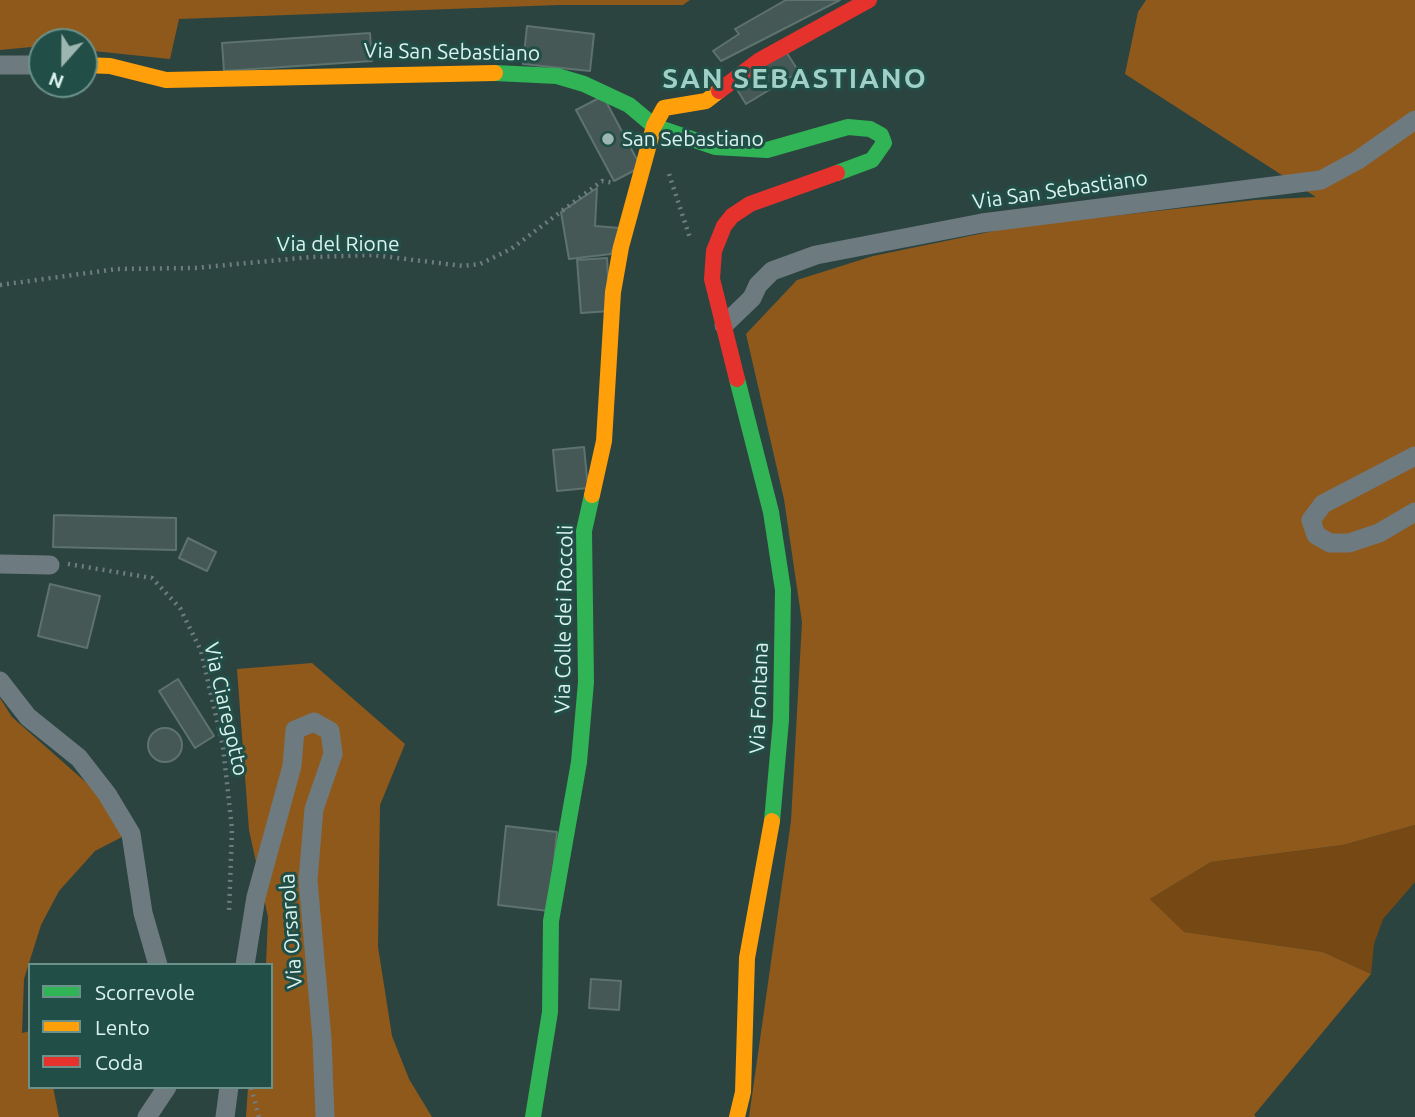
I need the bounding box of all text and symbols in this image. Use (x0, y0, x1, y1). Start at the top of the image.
north arrow (28, 28, 98, 98)
street label: Via San Sebastiano (364, 38, 540, 66)
district label: SAN SEBASTIANO (664, 62, 926, 96)
text: N (46, 68, 67, 94)
place label: San Sebastiano (622, 126, 764, 152)
marker: San Sebastiano (600, 131, 616, 147)
street label: Via San Sebastiano (971, 165, 1149, 215)
street label: Via del Rione (277, 231, 399, 257)
street label: Via Colle dei Roccoli (550, 524, 578, 714)
street label: Via Ciaregotto (198, 640, 254, 778)
street label: Via Fontana (744, 642, 774, 754)
street label: Via Orsarola (274, 873, 308, 989)
legend (28, 963, 273, 1089)
text: Scorrevole (95, 980, 195, 1004)
text: Lento (95, 1015, 150, 1039)
text: Coda (95, 1050, 143, 1074)

